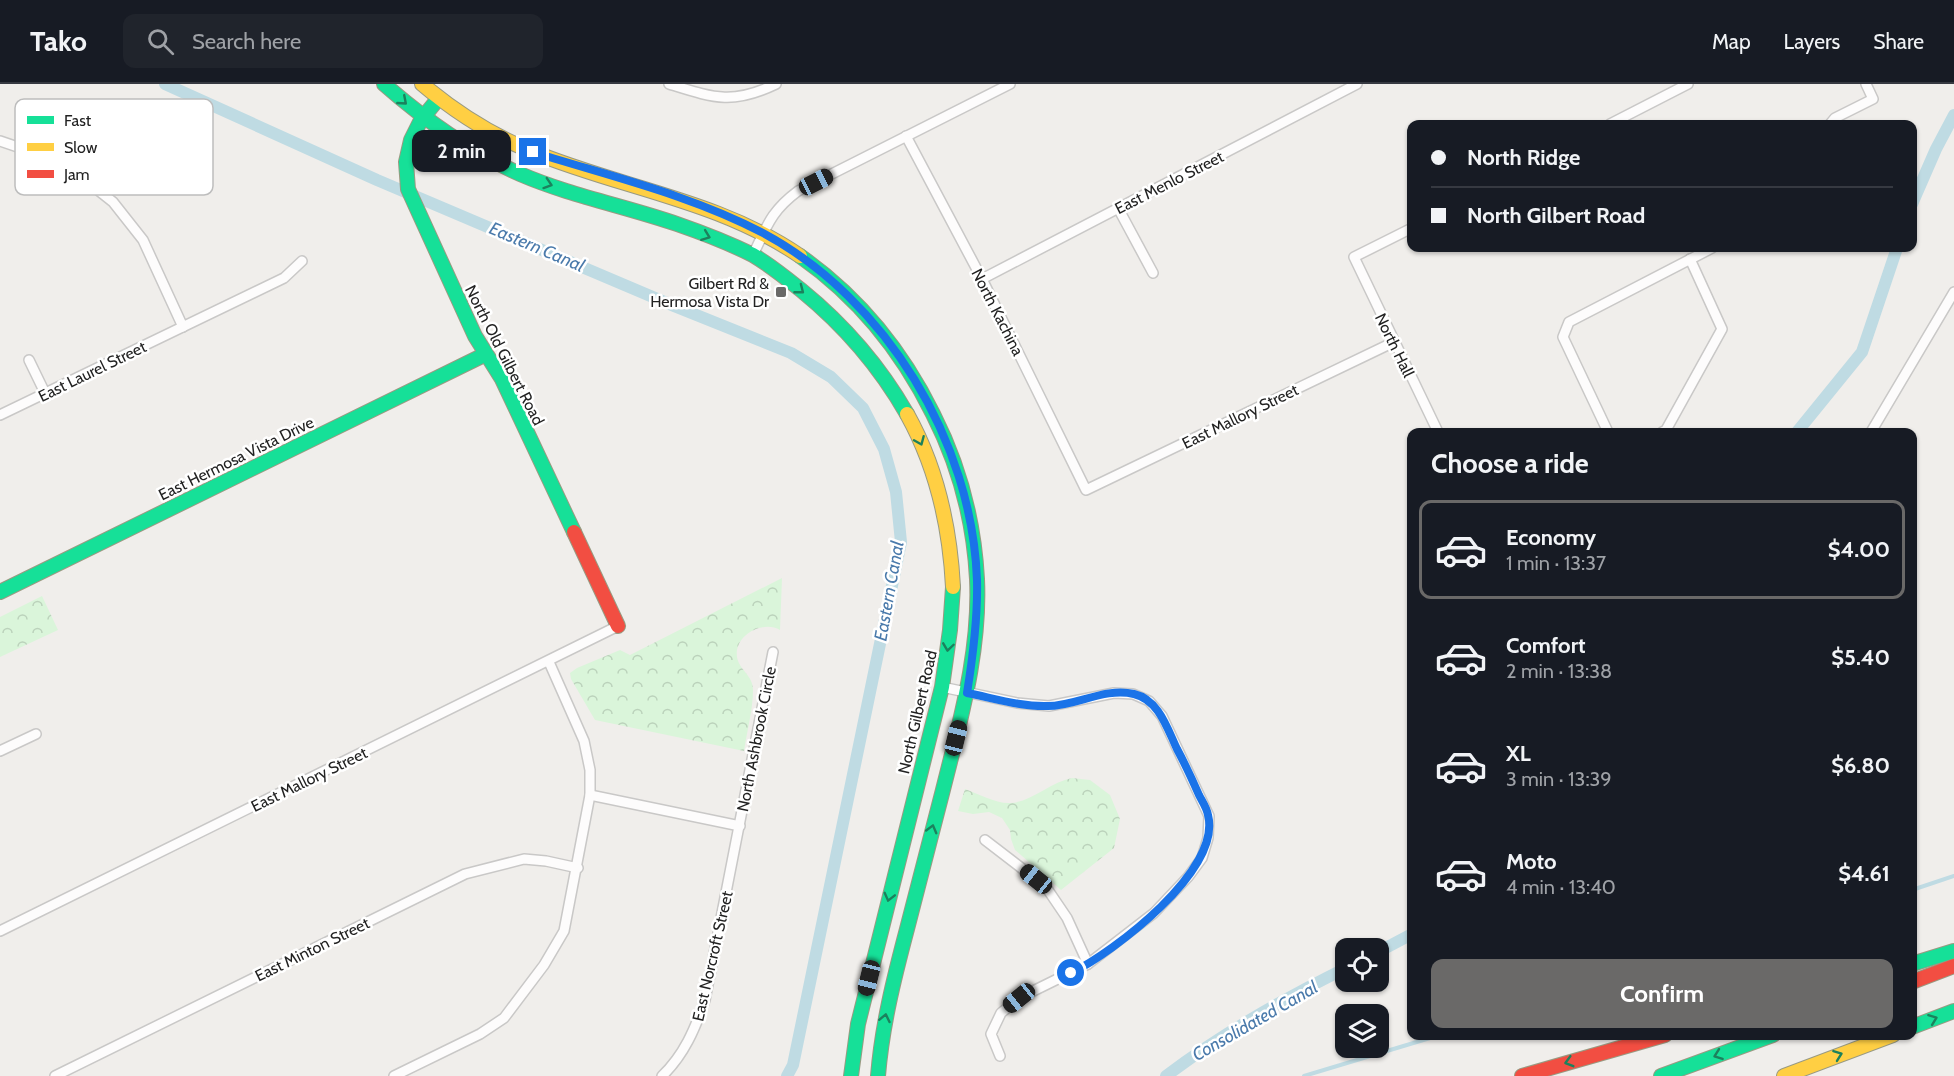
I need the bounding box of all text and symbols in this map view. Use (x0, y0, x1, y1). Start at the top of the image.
search box (123, 14, 543, 68)
text: Tako (30, 24, 87, 58)
icon: search (144, 25, 177, 58)
text: Search here (192, 28, 301, 55)
text: Map (1712, 29, 1751, 54)
text: Layers (1784, 29, 1840, 54)
text: Share (1873, 29, 1924, 54)
one-way arrow (396, 94, 407, 105)
legend (15, 99, 213, 195)
text: Fast (64, 111, 92, 130)
callout: 2 min (413, 131, 512, 173)
text: Slow (64, 138, 98, 157)
route end (519, 138, 546, 165)
text: 2 min (437, 139, 486, 163)
text: North Ridge (1467, 144, 1580, 171)
street label: East Menlo Street (1112, 147, 1227, 218)
text: Jam (63, 165, 90, 184)
car (796, 166, 836, 198)
one-way arrow (542, 177, 553, 189)
text: North Gilbert Road (1467, 202, 1645, 229)
water label: Eastern Canal (486, 217, 589, 277)
one-way arrow (700, 228, 710, 241)
street label: North Kachina (967, 265, 1028, 359)
place label: Gilbert Rd & Hermosa Vista Dr (650, 274, 770, 311)
street label: North Old Gilbert Road (461, 282, 548, 428)
one-way arrow (794, 282, 805, 293)
marker: Gilbert Rd & Hermosa Vista Dr (774, 285, 788, 299)
street label: North Hall (1371, 310, 1418, 381)
street label: East Laurel Street (35, 337, 150, 406)
street label: East Mallory Street (1179, 380, 1302, 453)
street label: East Hermosa Vista Drive (156, 413, 317, 504)
one-way arrow (913, 434, 925, 445)
text: Choose a ride (1431, 447, 1589, 480)
icon: car (1434, 523, 1488, 577)
text: Economy (1506, 524, 1596, 551)
text: $4.00 (1828, 536, 1890, 563)
water label: Eastern Canal (869, 539, 909, 643)
text: 1 min · 13:37 (1506, 551, 1606, 575)
icon: car (1434, 631, 1488, 685)
text: Comfort (1506, 632, 1585, 659)
one-way arrow (943, 643, 955, 652)
text: $5.40 (1831, 644, 1890, 671)
street label: North Gilbert Road (894, 648, 941, 776)
text: 2 min · 13:38 (1506, 659, 1612, 683)
street label: North Ashbrook Circle (733, 665, 780, 813)
car (943, 718, 969, 758)
icon: car (1434, 739, 1488, 793)
text: XL (1506, 740, 1531, 767)
street label: East Mallory Street (248, 743, 371, 816)
text: $6.80 (1831, 752, 1890, 779)
text: 3 min · 13:39 (1506, 767, 1612, 791)
one-way arrow (925, 824, 938, 834)
icon: car (1434, 847, 1488, 901)
text: Moto (1506, 848, 1557, 875)
text: $4.61 (1838, 860, 1890, 887)
car (1016, 861, 1056, 897)
text: 4 min · 13:40 (1506, 875, 1616, 899)
street label: East Norcroft Street (688, 889, 737, 1023)
one-way arrow (883, 892, 896, 902)
street label: East Minton Street (252, 913, 373, 985)
map controls (1335, 938, 1389, 1058)
button: locate (1335, 938, 1389, 992)
car (856, 958, 882, 998)
route start (1057, 959, 1084, 986)
button: Confirm (1431, 959, 1893, 1028)
water label: Consolidated Canal (1188, 976, 1322, 1066)
car (999, 980, 1039, 1016)
button: layers (1335, 1004, 1389, 1058)
one-way arrow (878, 1013, 891, 1023)
one-way arrow (1927, 1014, 1938, 1026)
one-way arrow (1713, 1048, 1724, 1061)
one-way arrow (1833, 1050, 1843, 1063)
one-way arrow (1564, 1055, 1575, 1067)

